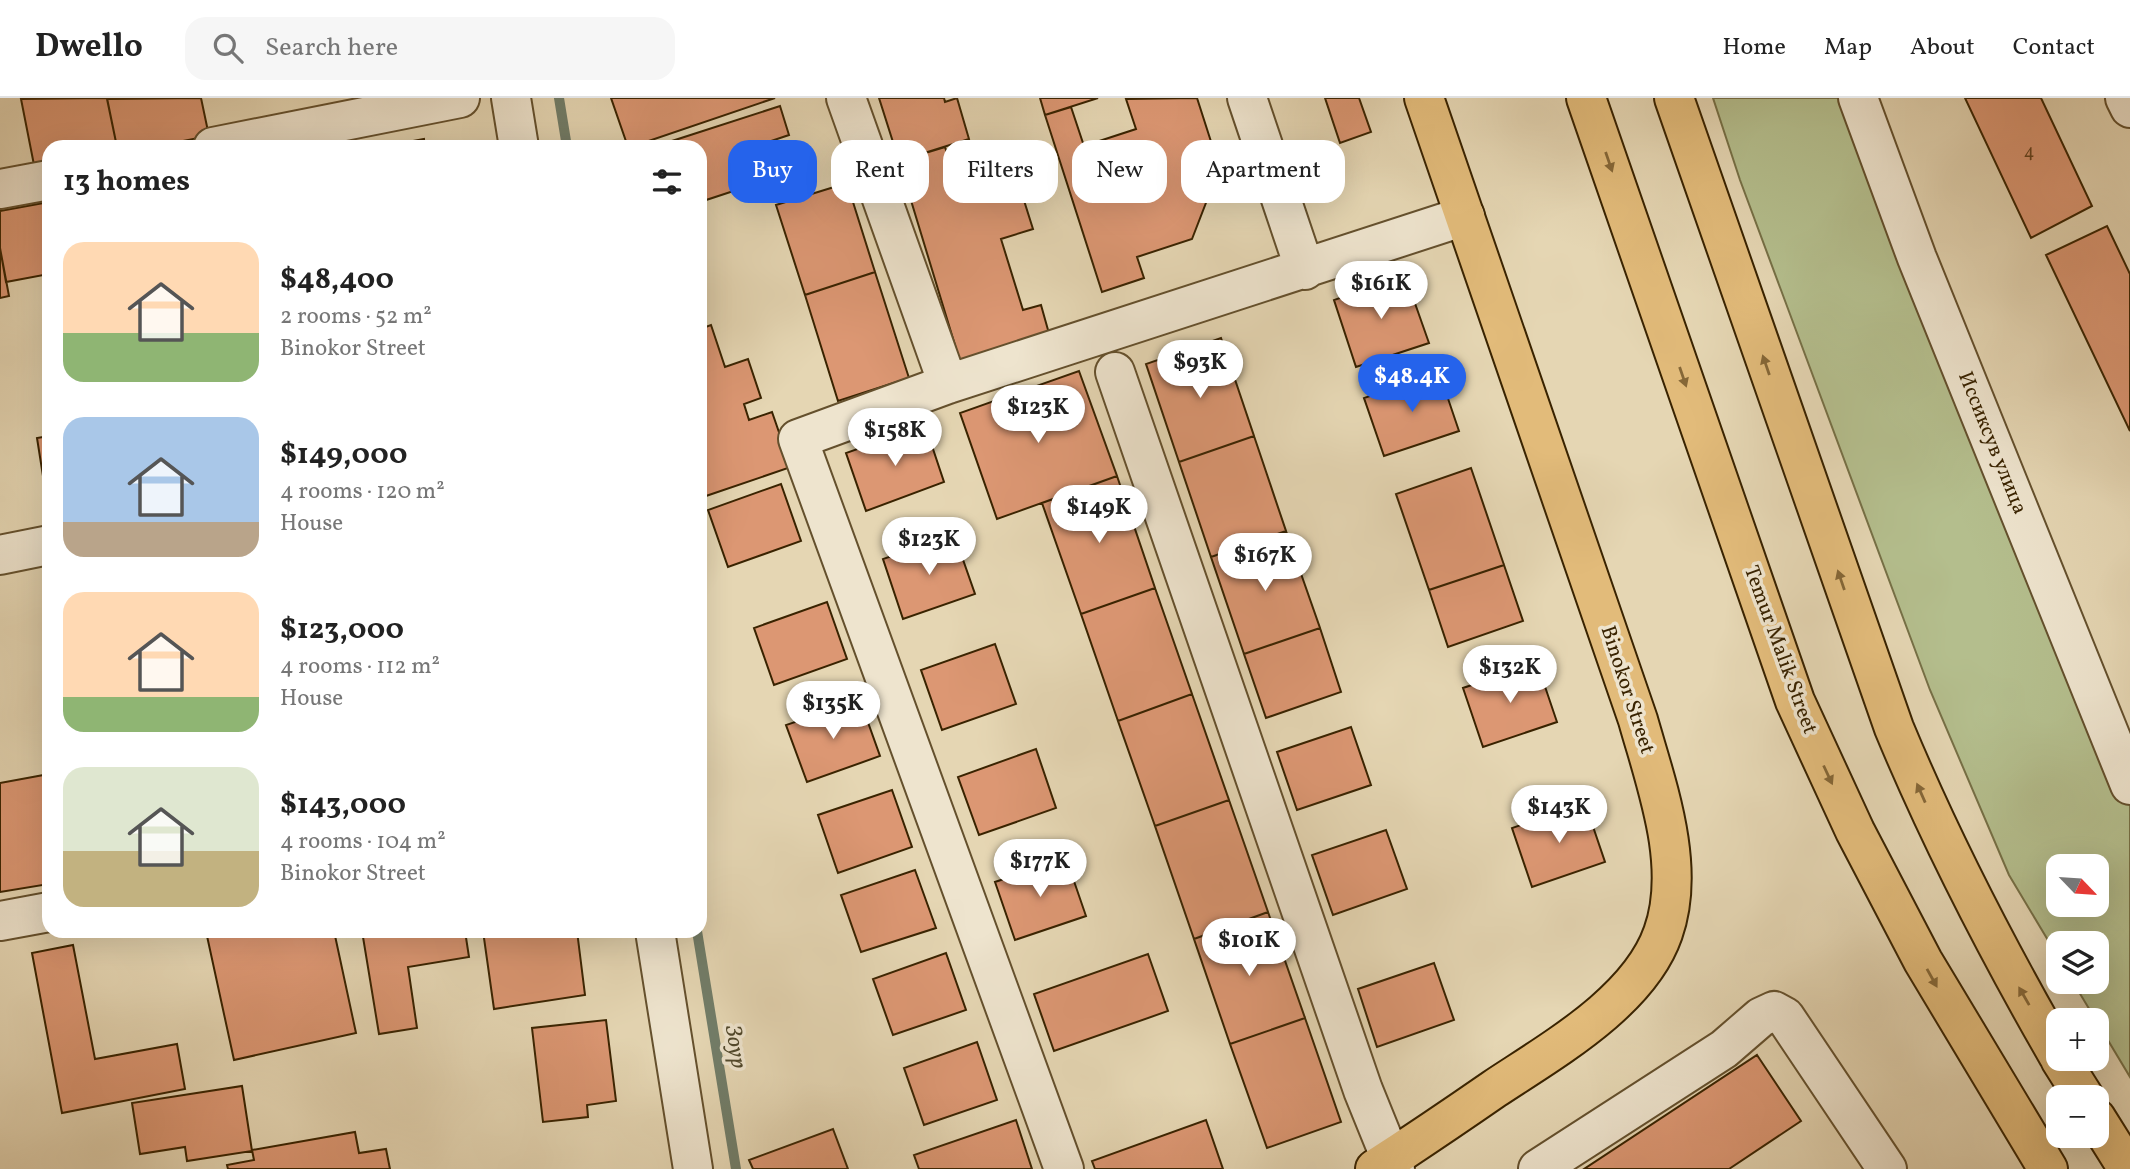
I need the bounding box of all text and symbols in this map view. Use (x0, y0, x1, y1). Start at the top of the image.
search box (185, 17, 675, 80)
text: Dwello (35, 25, 143, 71)
icon: search (209, 29, 247, 67)
text: Search here (265, 30, 398, 66)
text: Home (1722, 31, 1786, 65)
text: Map (1824, 31, 1872, 65)
text: About (1910, 31, 1975, 65)
text: Contact (2013, 31, 2095, 65)
chip: Buy (728, 140, 817, 203)
chip: Rent (831, 140, 929, 203)
chip: Filters (943, 140, 1058, 203)
chip: New (1072, 140, 1167, 203)
chip: Apartment (1181, 140, 1345, 203)
house number: 4 (2024, 140, 2034, 165)
one-way arrow (1604, 152, 1615, 173)
text: 13 homes (63, 161, 190, 203)
icon: filters (648, 163, 686, 201)
text: $48,400 (280, 259, 394, 301)
pin: $161K (1332, 262, 1430, 321)
text: $161K (1351, 268, 1411, 300)
icon: home (119, 270, 203, 354)
text: 2 rooms · 52 m² (280, 301, 432, 333)
text: Binokor Street (280, 333, 426, 365)
pin: $93K (1159, 341, 1241, 400)
text: $93K (1173, 347, 1227, 379)
pin: $48.4K (1355, 354, 1469, 414)
one-way arrow (1760, 355, 1771, 376)
text: $48.4K (1374, 361, 1450, 393)
one-way arrow (1678, 367, 1689, 388)
street label: Иссиксув улица (1950, 367, 2034, 519)
pin: $123K (989, 386, 1087, 445)
text: $123K (1007, 392, 1069, 424)
pin: $158K (846, 408, 944, 468)
text: $158K (864, 415, 926, 447)
text: $149,000 (280, 434, 407, 476)
icon: home (119, 445, 203, 529)
text: 4 rooms · 120 m² (280, 476, 445, 508)
pin: $149K (1050, 486, 1148, 545)
text: $149K (1067, 492, 1131, 524)
text: House (280, 508, 343, 540)
pin: $123K (880, 518, 978, 577)
text: $123K (898, 524, 960, 556)
pin: $167K (1216, 533, 1314, 593)
text: $167K (1234, 540, 1296, 572)
street label: Temur Malik Street (1736, 562, 1824, 738)
one-way arrow (1835, 570, 1846, 591)
text: $123,000 (280, 609, 404, 651)
icon: home (119, 620, 203, 704)
street label: Binokor Street (1593, 622, 1661, 758)
pin: $132K (1461, 646, 1559, 705)
text: 4 rooms · 112 m² (280, 651, 440, 683)
text: $132K (1479, 652, 1541, 684)
pin: $135K (784, 682, 882, 741)
text: House (280, 683, 343, 715)
text: $135K (802, 688, 864, 720)
one-way arrow (1822, 765, 1834, 785)
one-way arrow (1915, 783, 1927, 803)
text: $143,000 (280, 784, 406, 826)
pin: $143K (1510, 786, 1608, 845)
text: $143K (1527, 792, 1591, 824)
icon: home (119, 795, 203, 879)
text: 4 rooms · 104 m² (280, 826, 446, 858)
pin: $177K (991, 840, 1089, 899)
text: $177K (1010, 846, 1070, 878)
north arrow (2046, 854, 2109, 917)
map controls (2046, 854, 2109, 1148)
text: Binokor Street (280, 858, 426, 890)
pin: $101K (1200, 918, 1298, 978)
text: $101K (1218, 925, 1280, 957)
button: layers (2046, 931, 2109, 994)
one-way arrow (1926, 968, 1938, 987)
one-way arrow (2018, 986, 2030, 1005)
button: + (2046, 1008, 2109, 1071)
water label: Зоур (716, 1022, 754, 1071)
button: − (2046, 1085, 2109, 1148)

